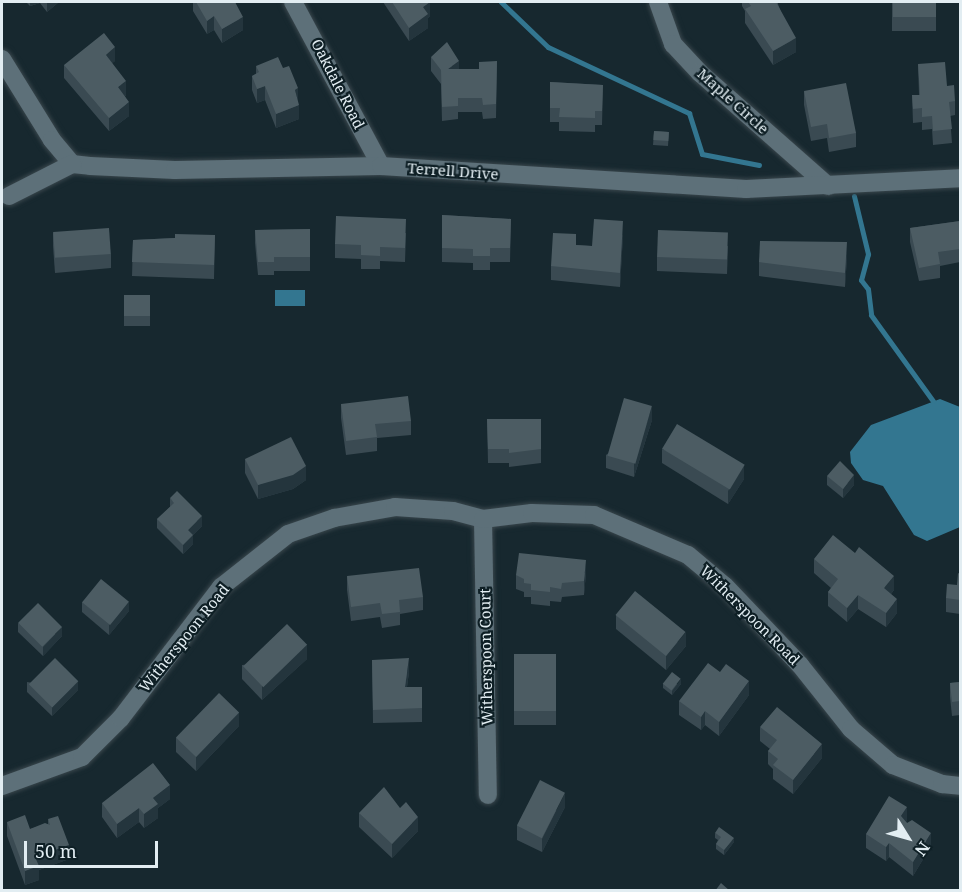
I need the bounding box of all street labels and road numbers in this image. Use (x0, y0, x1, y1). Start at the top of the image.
street label: Oakdale Road (308, 36, 368, 132)
street label: Maple Circle (694, 64, 772, 138)
street label: Terrell Drive (407, 159, 499, 183)
street label: Witherspoon Road (696, 561, 804, 669)
street label: Witherspoon Road (135, 580, 233, 696)
street label: Witherspoon Court (476, 588, 496, 726)

